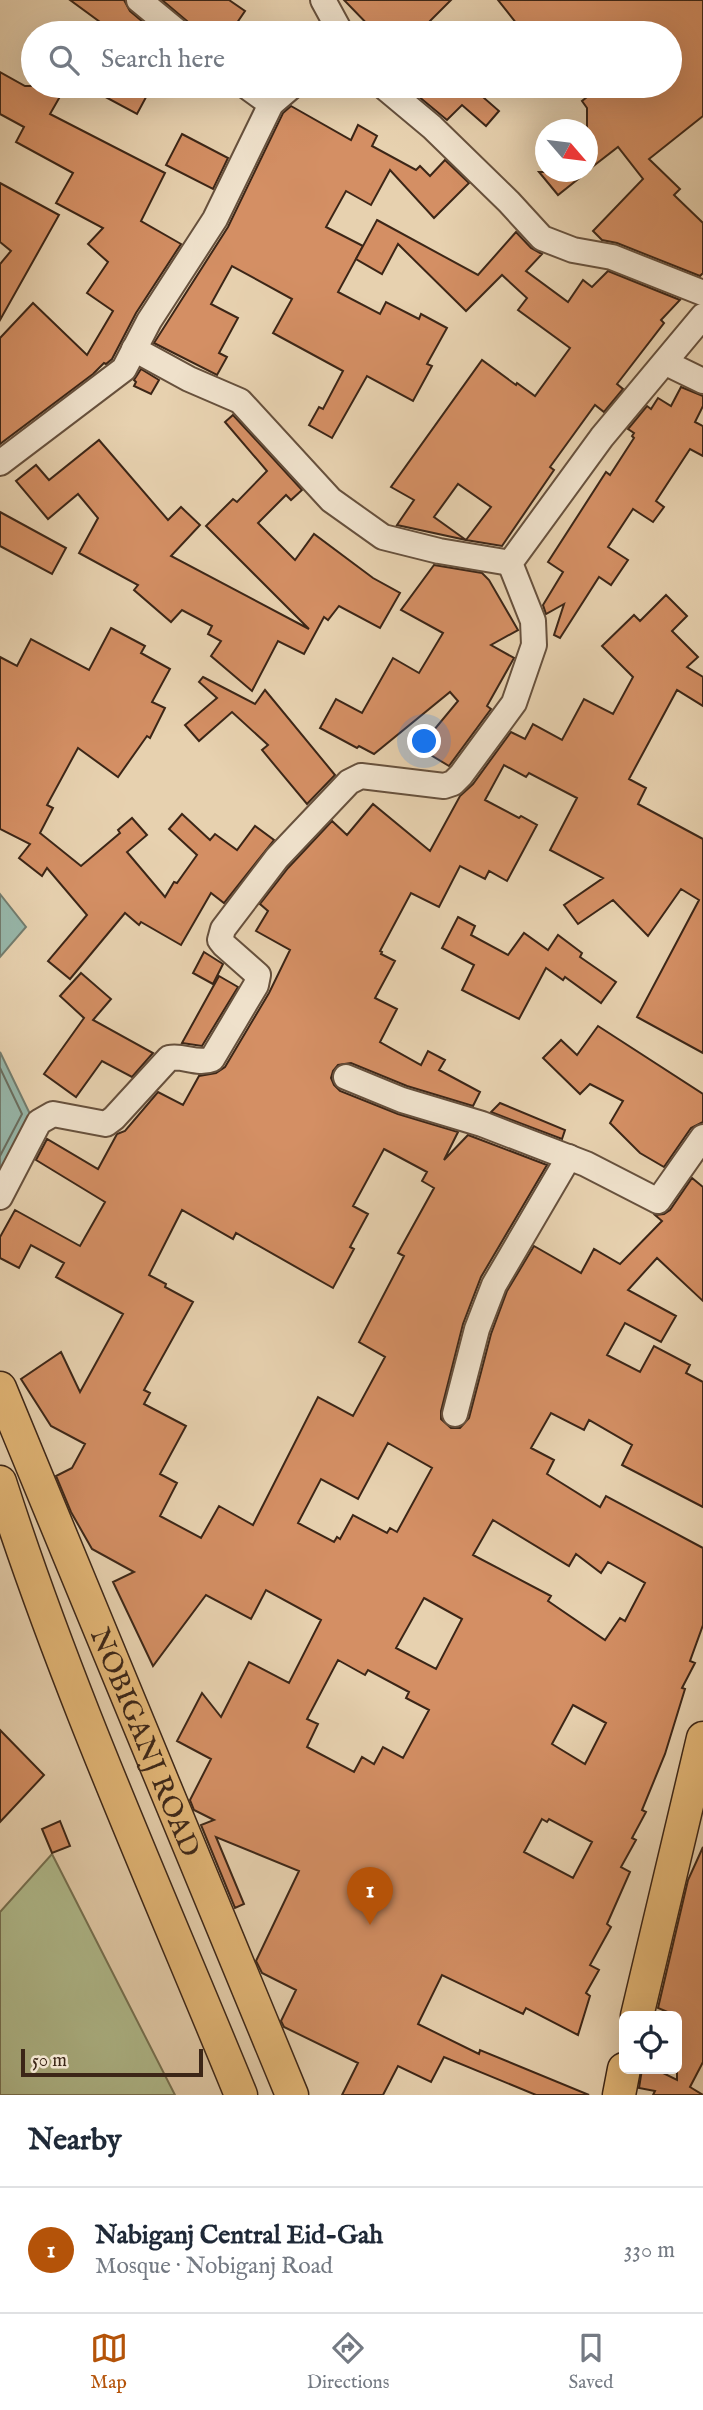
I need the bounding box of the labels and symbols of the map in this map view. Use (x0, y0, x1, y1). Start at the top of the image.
north arrow (535, 119, 598, 182)
your location (407, 724, 441, 758)
street label: NOBIGANJ ROAD (81, 1623, 207, 1863)
pin: 1 (347, 1867, 393, 1925)
scale bar (21, 2046, 203, 2078)

